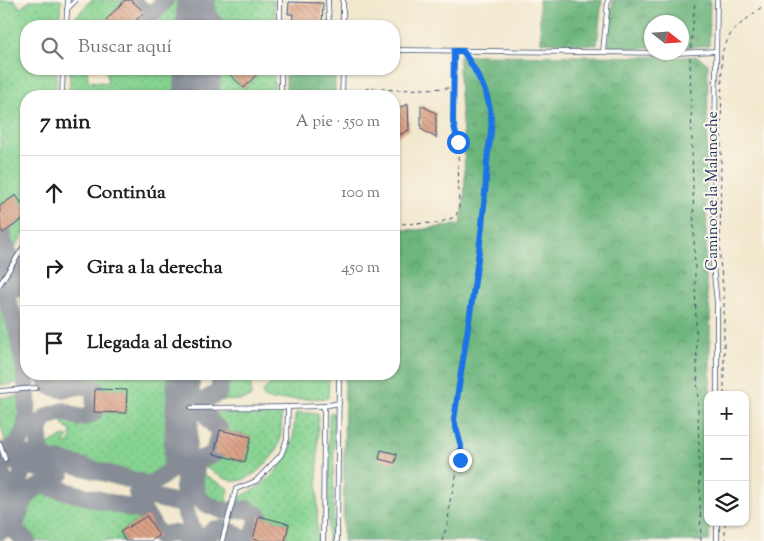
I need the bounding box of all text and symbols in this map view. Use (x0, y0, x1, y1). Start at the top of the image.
north arrow (644, 15, 689, 60)
search box (20, 20, 400, 75)
icon: search (38, 34, 66, 62)
text: Buscar aquí (78, 34, 172, 61)
text: 7 min (40, 108, 91, 138)
text: A pie · 550 m (296, 111, 380, 134)
street label: Camino de la Malanoche (703, 111, 724, 271)
route start (447, 131, 470, 154)
icon: ahead (40, 179, 68, 207)
text: Continúa (87, 180, 166, 207)
text: 100 m (341, 182, 380, 205)
icon: right (40, 254, 68, 282)
text: Gira a la derecha (87, 255, 222, 282)
text: 450 m (341, 257, 380, 280)
icon: arrive (40, 329, 68, 357)
text: Llegada al destino (87, 330, 232, 357)
map controls (704, 391, 749, 526)
button: + (704, 391, 749, 436)
button: − (704, 436, 749, 481)
route end (449, 449, 472, 472)
button: layers (704, 481, 749, 526)

